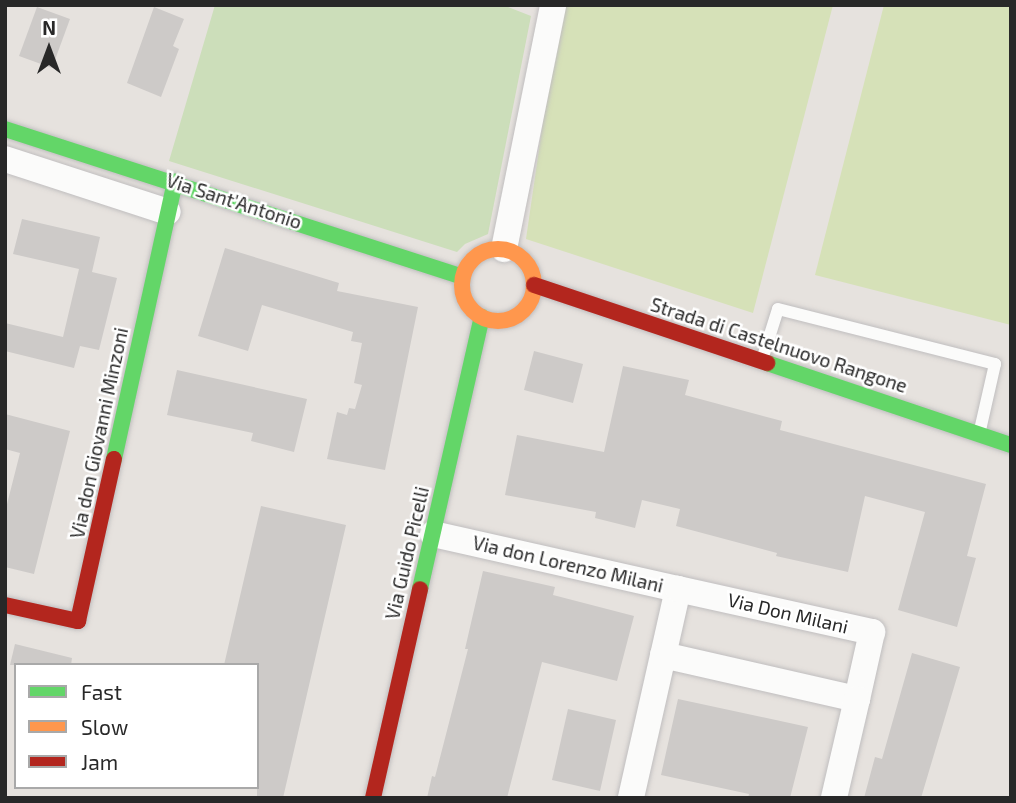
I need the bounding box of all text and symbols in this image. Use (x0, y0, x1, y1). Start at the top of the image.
north arrow (14, 14, 84, 84)
text: N (42, 16, 56, 39)
street label: Via Sant'Antonio (163, 168, 305, 234)
street label: Strada di Castelnuovo Rangone (648, 293, 910, 397)
street label: Via don Giovanni Minzoni (65, 325, 133, 541)
street label: Via Guido Picelli (381, 484, 433, 622)
street label: Via don Lorenzo Milani (470, 531, 666, 597)
street label: Via Don Milani (726, 588, 850, 638)
legend (14, 663, 259, 789)
text: Fast (81, 679, 122, 704)
text: Slow (81, 714, 128, 739)
text: Jam (81, 749, 118, 774)

